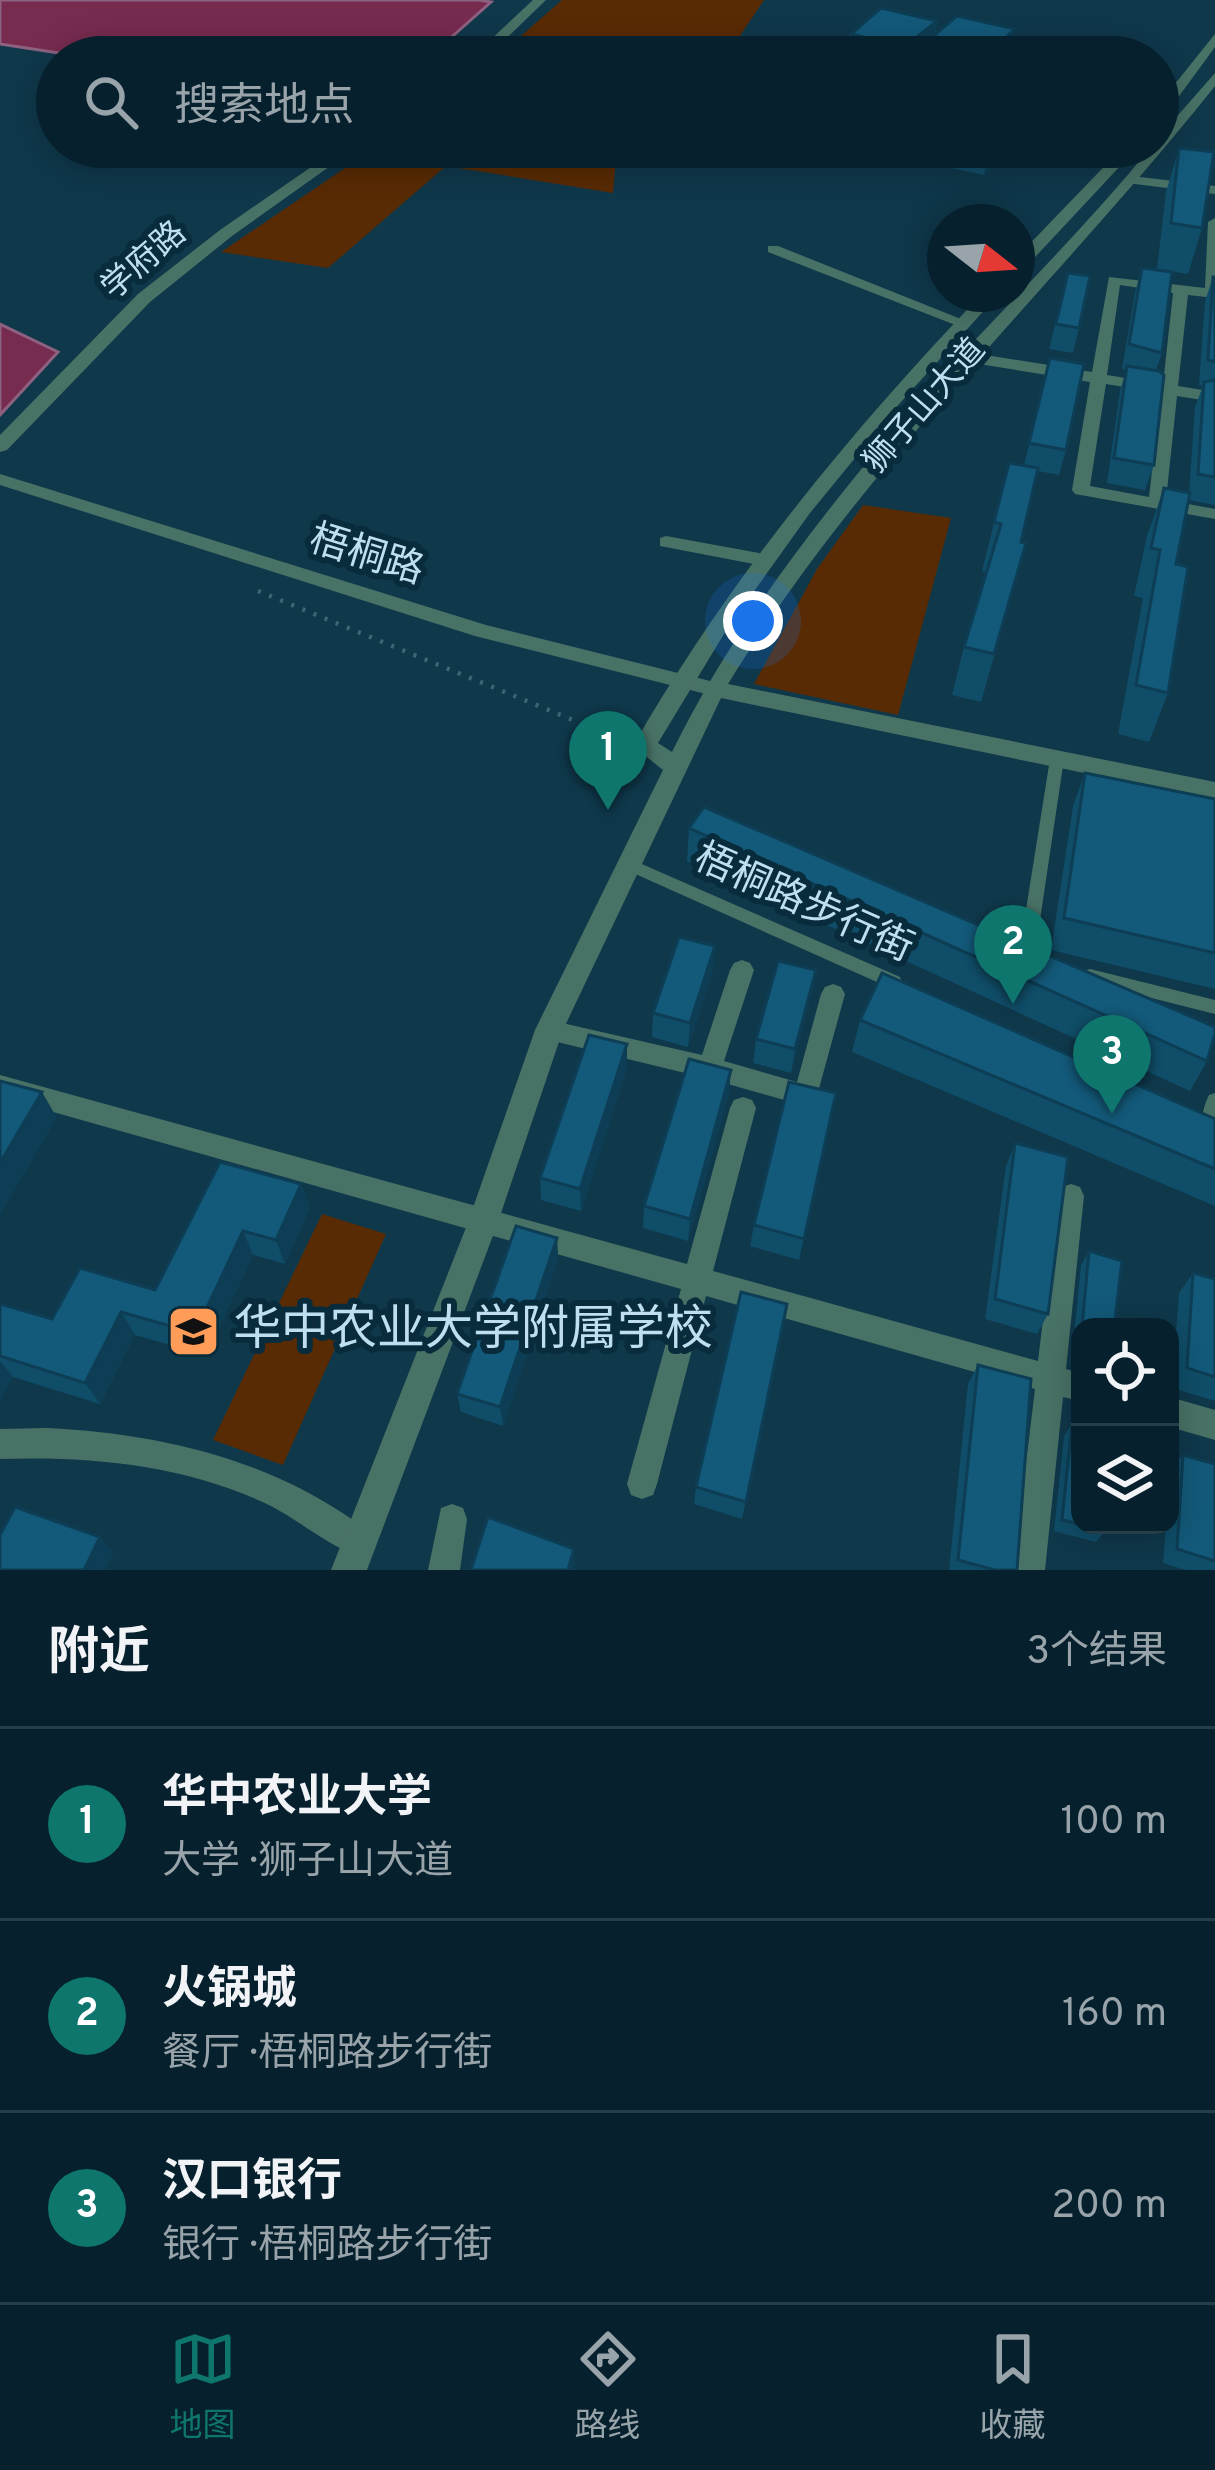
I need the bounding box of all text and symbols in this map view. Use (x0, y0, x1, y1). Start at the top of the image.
search box (36, 36, 1179, 168)
icon: search (78, 69, 144, 135)
text: 搜索地点 (174, 80, 354, 137)
north arrow (927, 204, 1035, 312)
street label: 学府路 (94, 214, 196, 310)
street label: 狮子山大道 (856, 331, 996, 483)
street label: 梧桐路 (303, 516, 429, 598)
your location (723, 591, 783, 651)
pin: 1 (569, 711, 647, 810)
street label: 梧桐路步行街 (686, 835, 920, 975)
pin: 2 (974, 905, 1052, 1004)
pin: 3 (1073, 1015, 1151, 1114)
place label: 华中农业大学附属学校 (233, 1302, 713, 1362)
school or university icon: 华中农业大学附属学校 (166, 1304, 222, 1360)
map controls (1071, 1318, 1179, 1534)
button: locate (1071, 1318, 1179, 1426)
button: layers (1071, 1426, 1179, 1534)
text: 附近 (48, 1623, 150, 1688)
text: 3个结果 (1027, 1629, 1167, 1678)
text: 华中农业大学 (162, 1771, 432, 1828)
text: 1 (79, 1799, 95, 1848)
text: 100 m (1060, 1799, 1167, 1848)
text: 大学 · 狮子山大道 (162, 1839, 453, 1888)
text: 火锅城 (162, 1963, 297, 2020)
text: 2 (75, 1991, 99, 2040)
text: 160 m (1062, 1991, 1167, 2040)
text: 餐厅 · 梧桐路步行街 (162, 2031, 492, 2080)
text: 汉口银行 (162, 2155, 342, 2212)
text: 3 (75, 2183, 99, 2232)
text: 200 m (1051, 2183, 1167, 2232)
text: 银行 · 梧桐路步行街 (162, 2223, 492, 2272)
tab: 地图 (170, 2326, 236, 2449)
tab: 路线 (575, 2326, 641, 2449)
tab: 收藏 (980, 2326, 1046, 2449)

